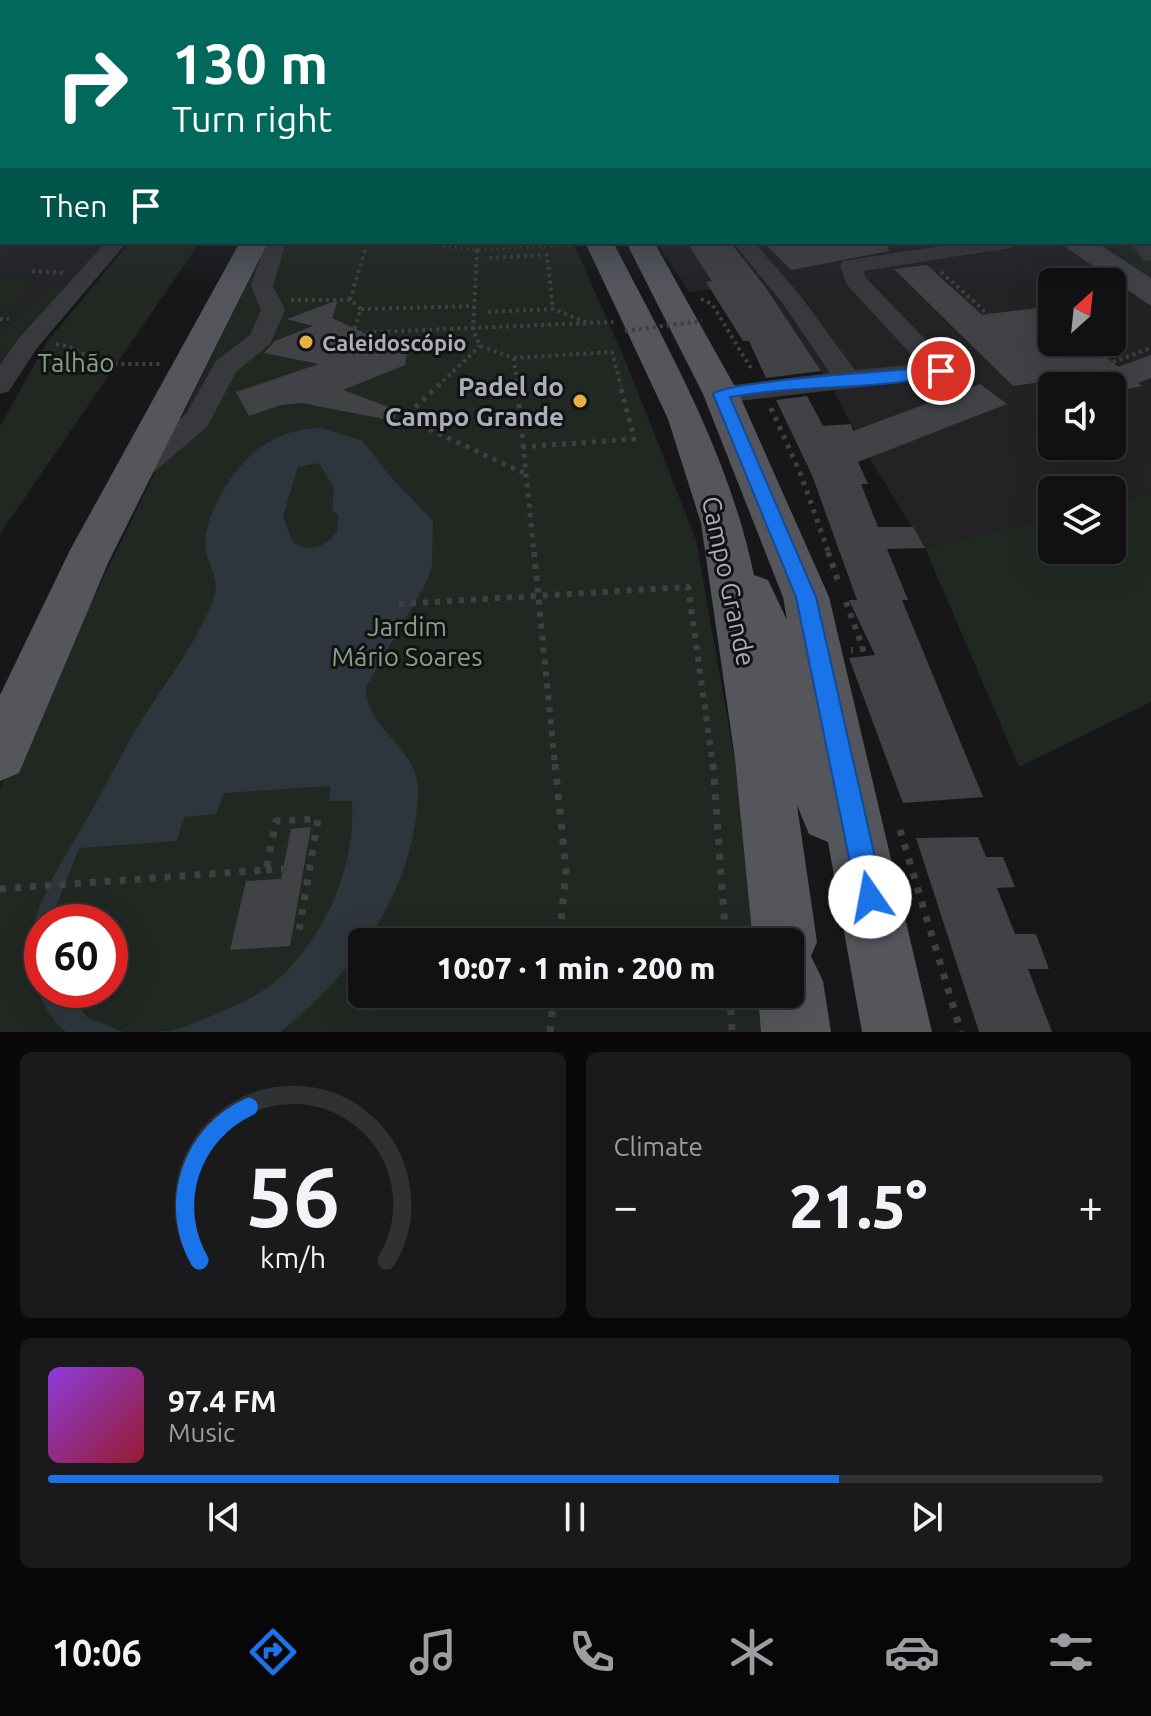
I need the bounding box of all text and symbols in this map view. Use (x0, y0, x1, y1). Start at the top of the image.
icon: right (40, 32, 144, 136)
text: 130 m (172, 32, 328, 95)
text: Turn right (172, 98, 332, 139)
icon: arrive (124, 184, 168, 228)
text: Then (40, 189, 108, 223)
north arrow (1038, 268, 1126, 356)
map controls (1038, 268, 1126, 564)
place label: Caleidoscópio (322, 330, 467, 355)
marker: Caleidoscópio (297, 333, 315, 351)
pin (907, 337, 975, 405)
park label: Talhão (37, 348, 115, 377)
icon: arrive (919, 349, 963, 393)
place label: Padel do Campo Grande (385, 372, 564, 431)
button: sound (1038, 372, 1126, 460)
marker: Padel do Campo Grande (571, 392, 589, 410)
button: layers (1038, 476, 1126, 564)
street label: Campo Grande (697, 493, 761, 669)
park label: Jardim Mário Soares (332, 612, 482, 671)
position arrow (828, 855, 912, 939)
speed limit sign: 60 (24, 904, 128, 1008)
text: 10:07 · 1 min · 200 m (437, 951, 715, 985)
text: Climate (614, 1132, 703, 1161)
text: 56 (246, 1149, 340, 1243)
text: 21.5° (789, 1172, 927, 1239)
text: − (614, 1181, 638, 1230)
text: + (1078, 1181, 1103, 1230)
text: km/h (260, 1241, 326, 1273)
text: 97.4 FM (168, 1384, 277, 1418)
text: Music (168, 1418, 235, 1447)
icon: previous (202, 1495, 246, 1539)
icon: pause (553, 1495, 597, 1539)
icon: next (905, 1495, 949, 1539)
icon: directions (245, 1624, 301, 1680)
icon: music (405, 1624, 461, 1680)
icon: phone (564, 1624, 620, 1680)
icon: climate (724, 1624, 780, 1680)
icon: car (884, 1624, 940, 1680)
icon: filters (1043, 1624, 1099, 1680)
text: 10:06 (52, 1632, 142, 1673)

